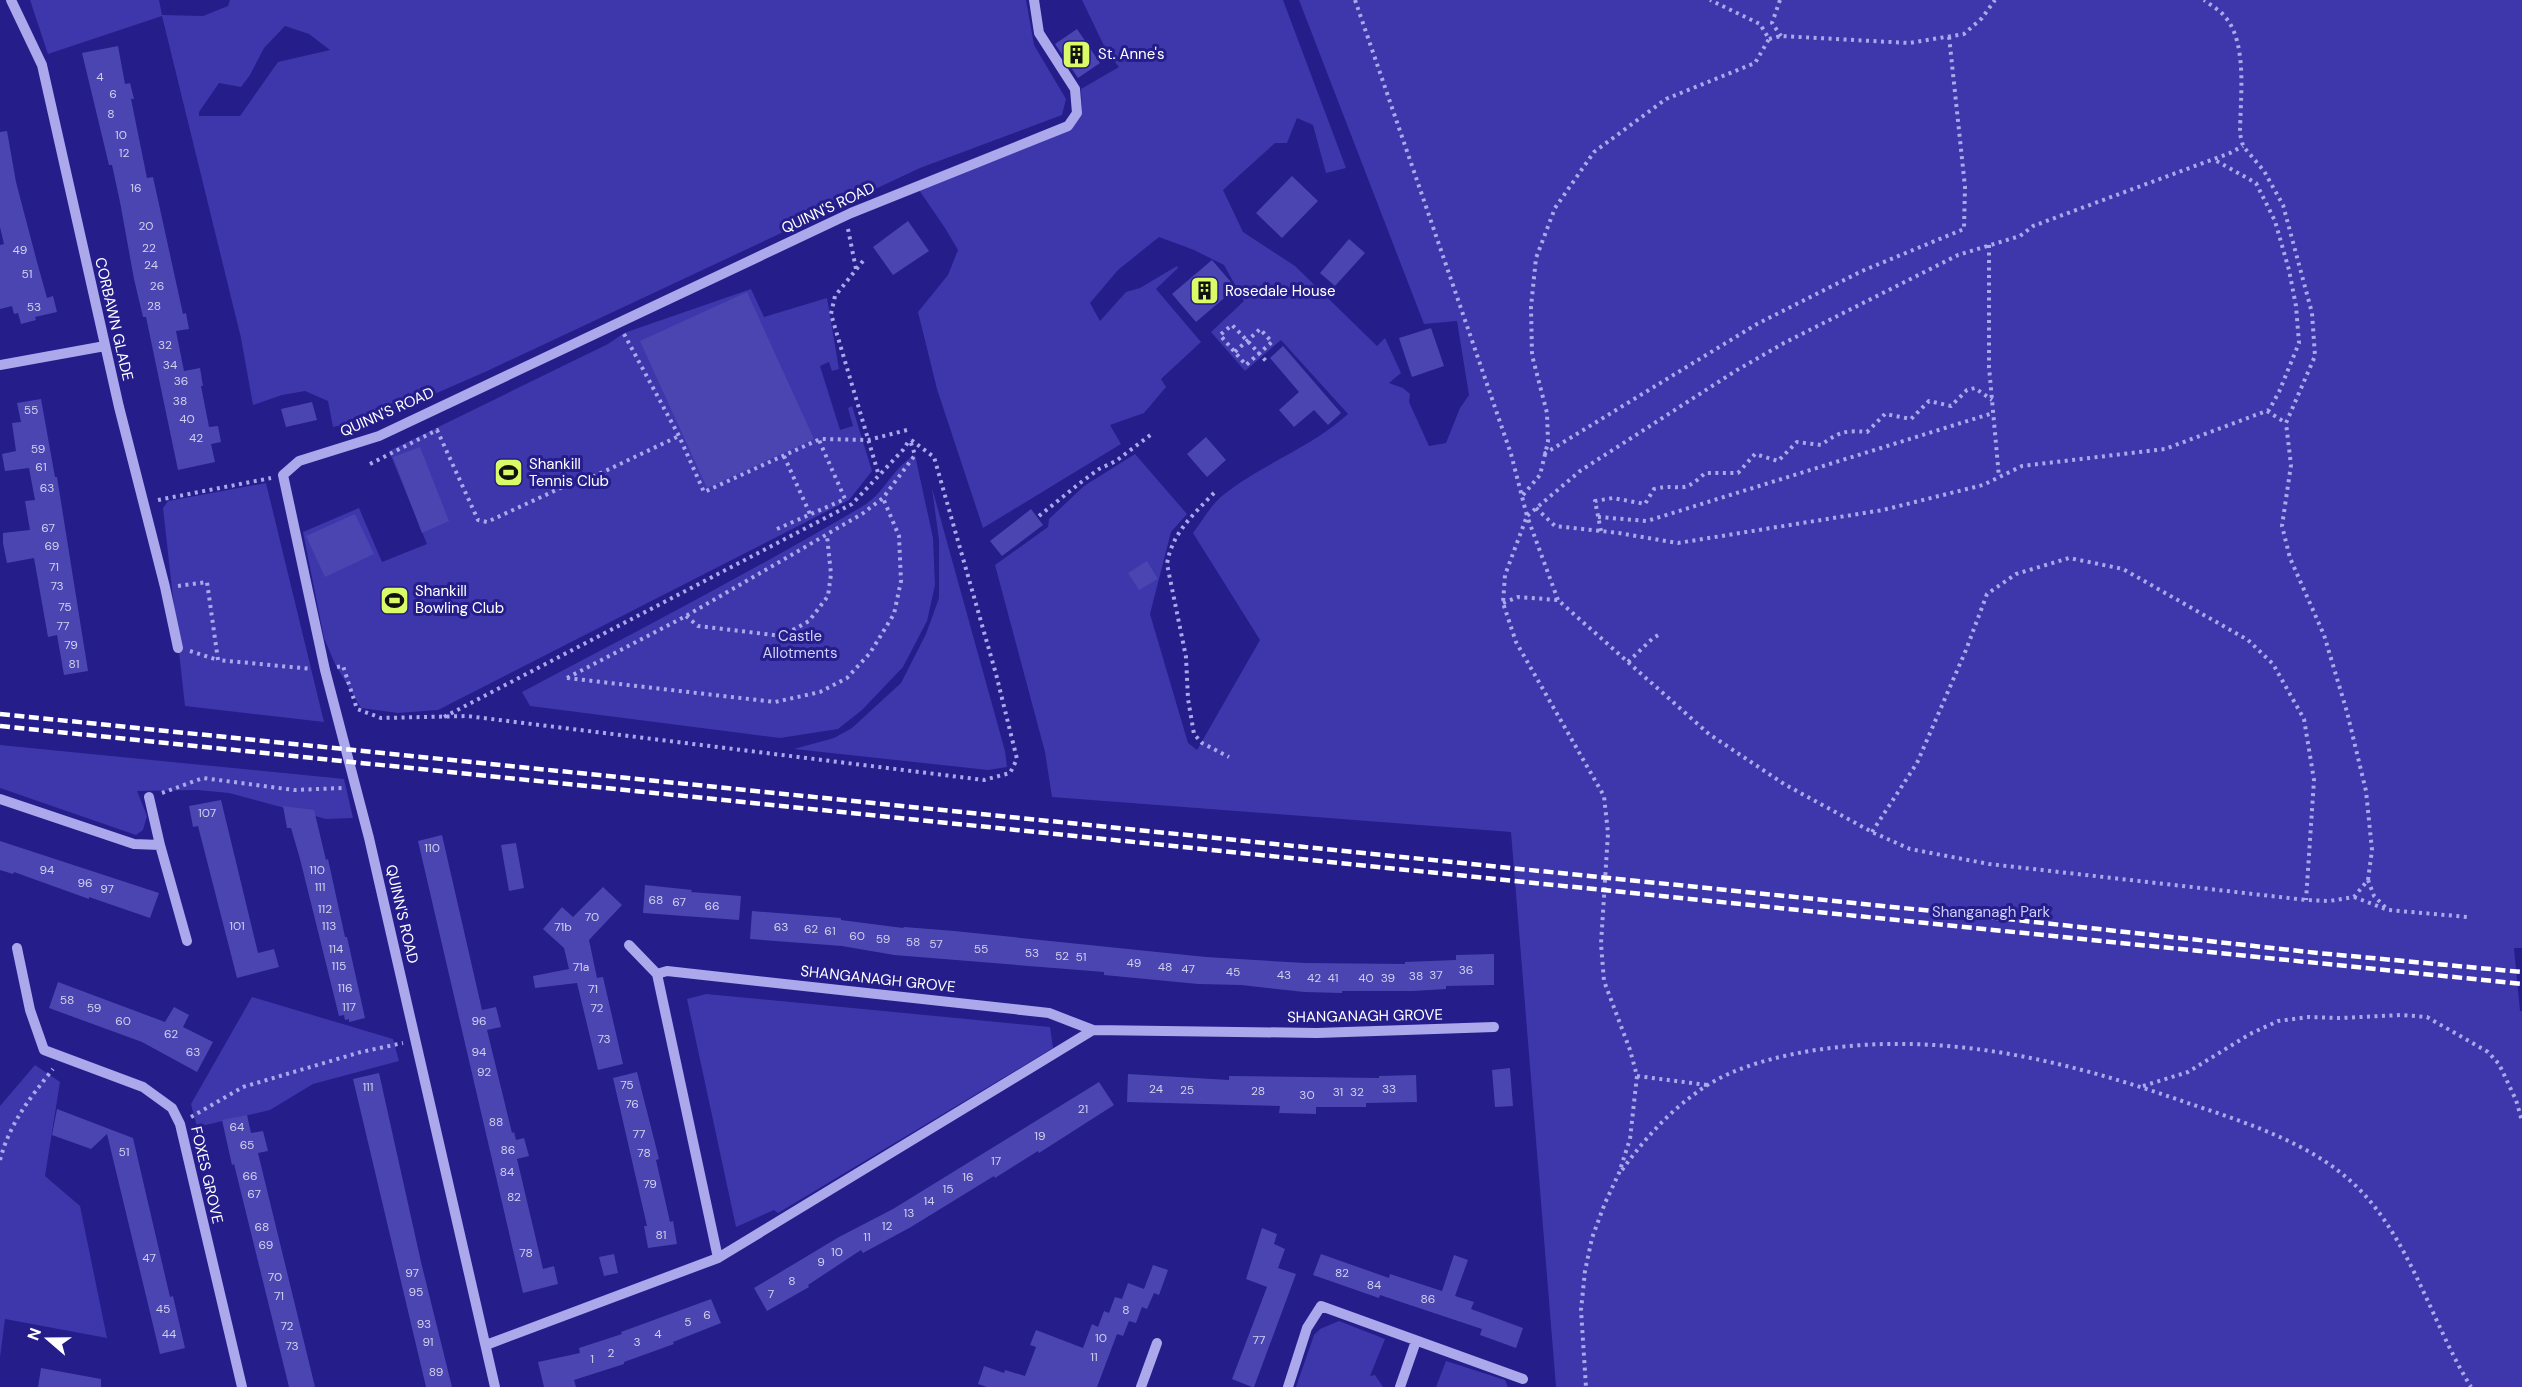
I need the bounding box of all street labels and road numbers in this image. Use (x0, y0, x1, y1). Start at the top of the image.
street label: QUINN'S ROAD (778, 178, 878, 238)
street label: CORBAWN GLADE (90, 255, 138, 383)
street label: QUINN'S ROAD (337, 382, 437, 442)
street label: QUINN'S ROAD (381, 863, 423, 965)
street label: SHANGANAGH GROVE (799, 961, 957, 997)
street label: SHANGANAGH GROVE (1287, 1005, 1443, 1027)
street label: FOXES GROVE (186, 1124, 228, 1226)

